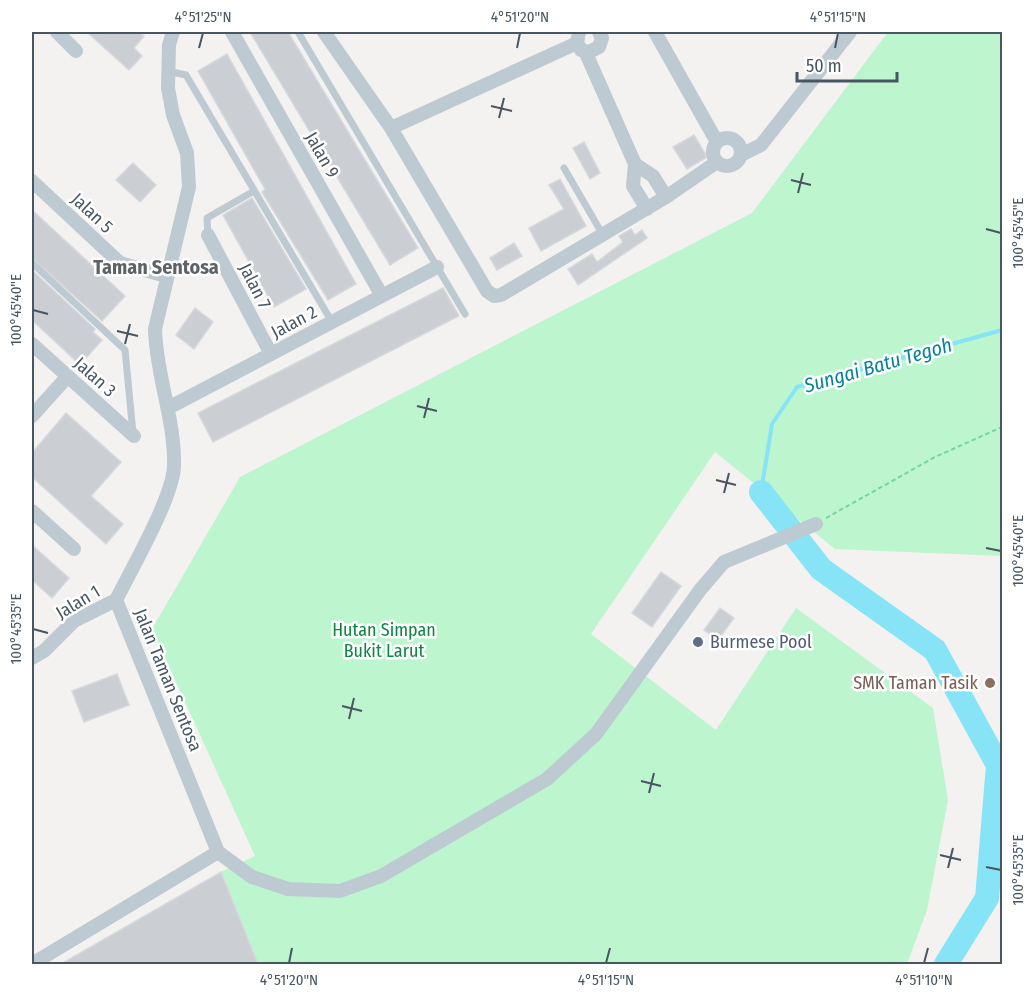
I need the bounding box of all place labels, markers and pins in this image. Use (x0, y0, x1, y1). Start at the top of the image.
place label: Burmese Pool (710, 631, 812, 653)
marker: Burmese Pool (691, 635, 705, 649)
place label: SMK Taman Tasik (853, 672, 979, 694)
marker: SMK Taman Tasik (983, 676, 997, 690)

